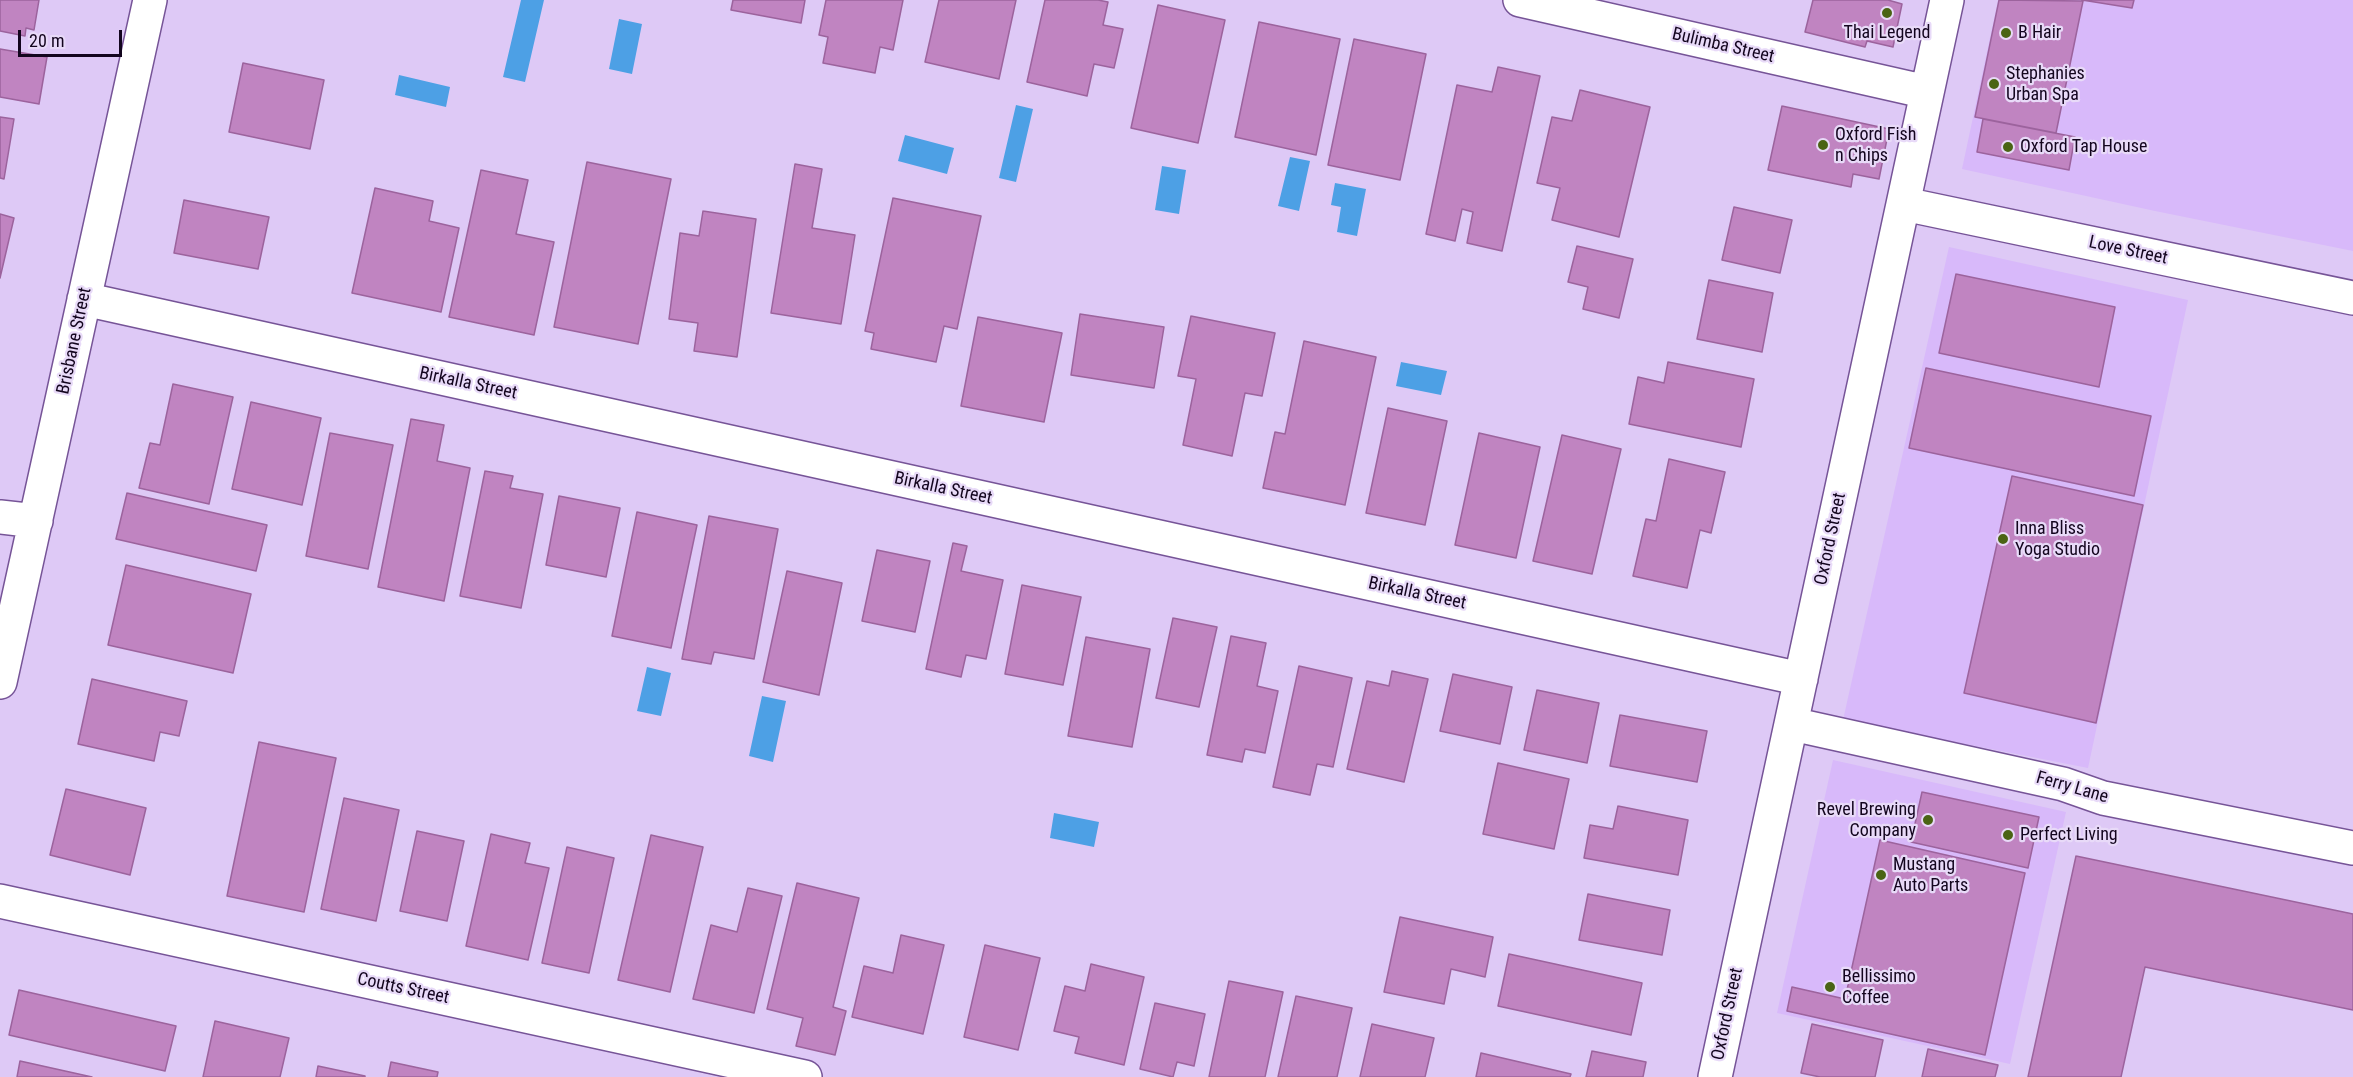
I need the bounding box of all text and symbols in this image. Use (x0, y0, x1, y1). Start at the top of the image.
marker: Thai Legend (1880, 6, 1894, 20)
scale bar (21, 18, 124, 56)
place label: Thai Legend (1844, 22, 1930, 44)
place label: B Hair (2018, 22, 2061, 44)
street label: Bulimba Street (1670, 24, 1776, 68)
marker: B Hair (1999, 26, 2013, 40)
text: 20 m (29, 30, 64, 51)
place label: Stephanies Urban Spa (2006, 63, 2085, 106)
marker: Stephanies Urban Spa (1987, 77, 2001, 91)
place label: Oxford Fish n Chips (1835, 124, 1917, 166)
place label: Oxford Tap House (2020, 136, 2147, 158)
marker: Oxford Fish n Chips (1816, 138, 1830, 152)
marker: Oxford Tap House (2001, 140, 2015, 154)
street label: Love Street (2087, 232, 2169, 270)
street label: Brisbane Street (53, 286, 97, 396)
street label: Birkalla Street (417, 363, 519, 405)
street label: Birkalla Street (892, 468, 994, 510)
street label: Oxford Street (1811, 491, 1851, 587)
place label: Inna Bliss Yoga Studio (2015, 518, 2100, 560)
marker: Inna Bliss Yoga Studio (1996, 532, 2010, 546)
street label: Birkalla Street (1366, 573, 1468, 615)
street label: Ferry Lane (2033, 767, 2111, 809)
place label: Revel Brewing Company (1817, 799, 1916, 842)
marker: Revel Brewing Company (1921, 813, 1935, 827)
place label: Perfect Living (2020, 824, 2118, 846)
marker: Perfect Living (2001, 828, 2015, 842)
place label: Mustang Auto Parts (1893, 854, 1968, 896)
marker: Mustang Auto Parts (1874, 868, 1888, 882)
street label: Oxford Street (1708, 966, 1748, 1062)
place label: Bellissimo Coffee (1842, 966, 1916, 1008)
street label: Coutts Street (355, 969, 451, 1009)
marker: Bellissimo Coffee (1823, 980, 1837, 994)

